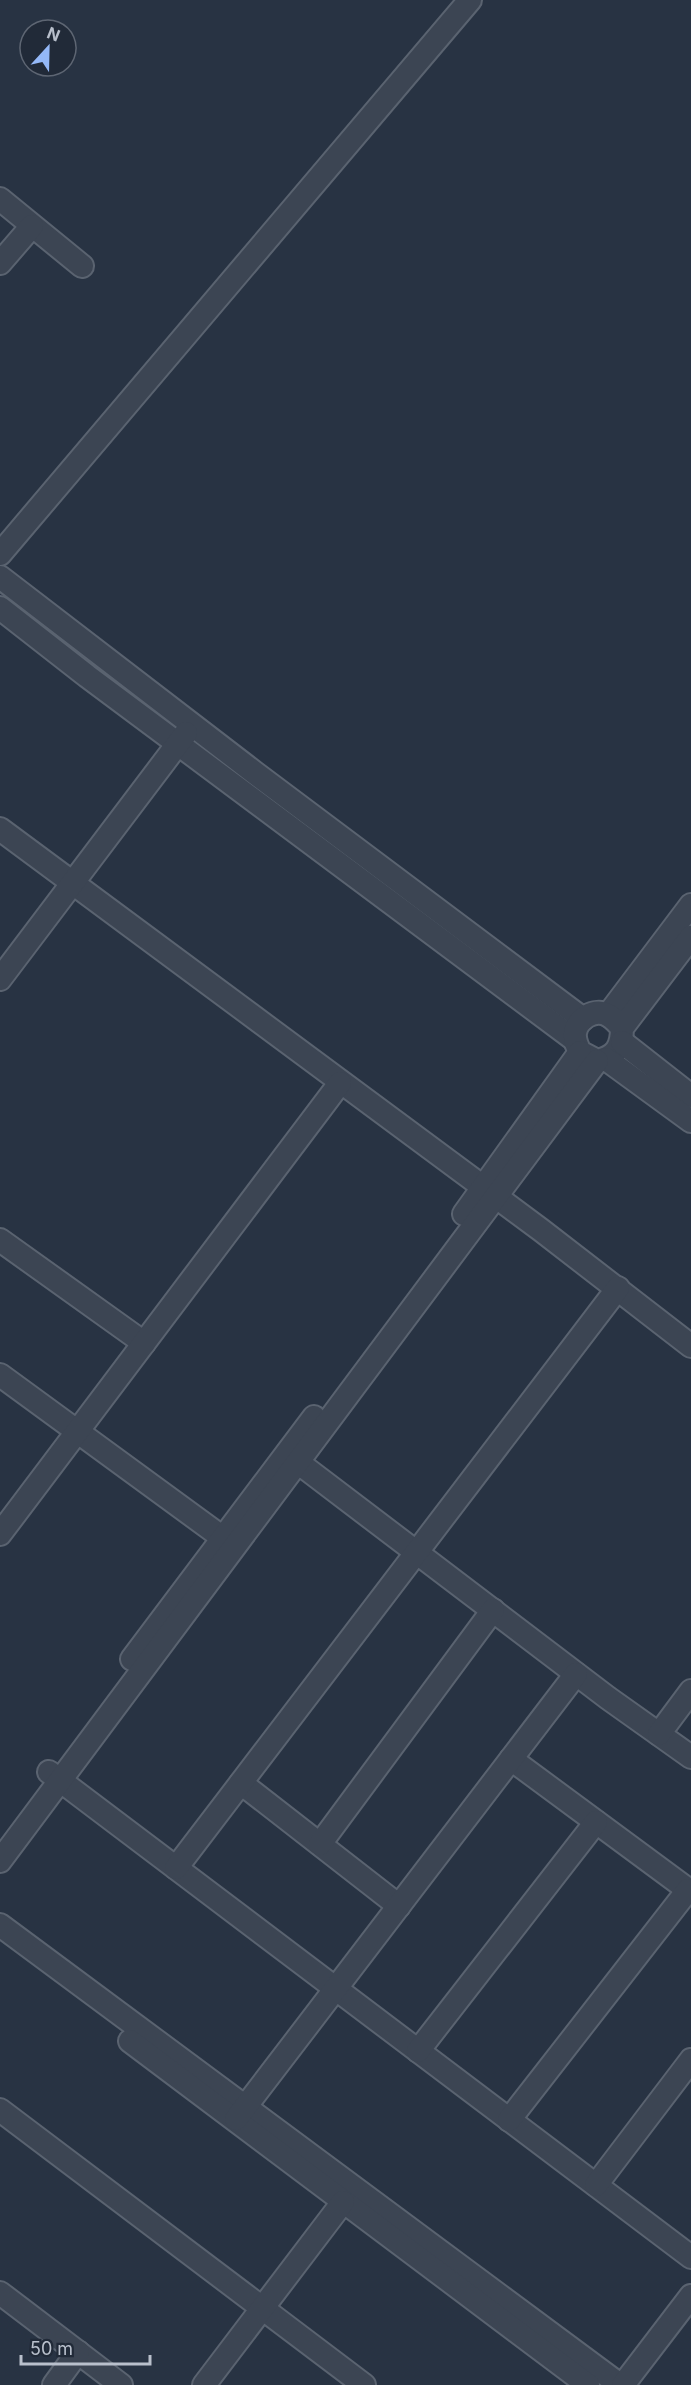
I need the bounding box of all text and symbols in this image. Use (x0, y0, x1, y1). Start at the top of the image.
north arrow (18, 18, 78, 78)
text: N (44, 23, 63, 46)
scale bar (21, 2328, 150, 2366)
text: 50 m (30, 2338, 73, 2359)

